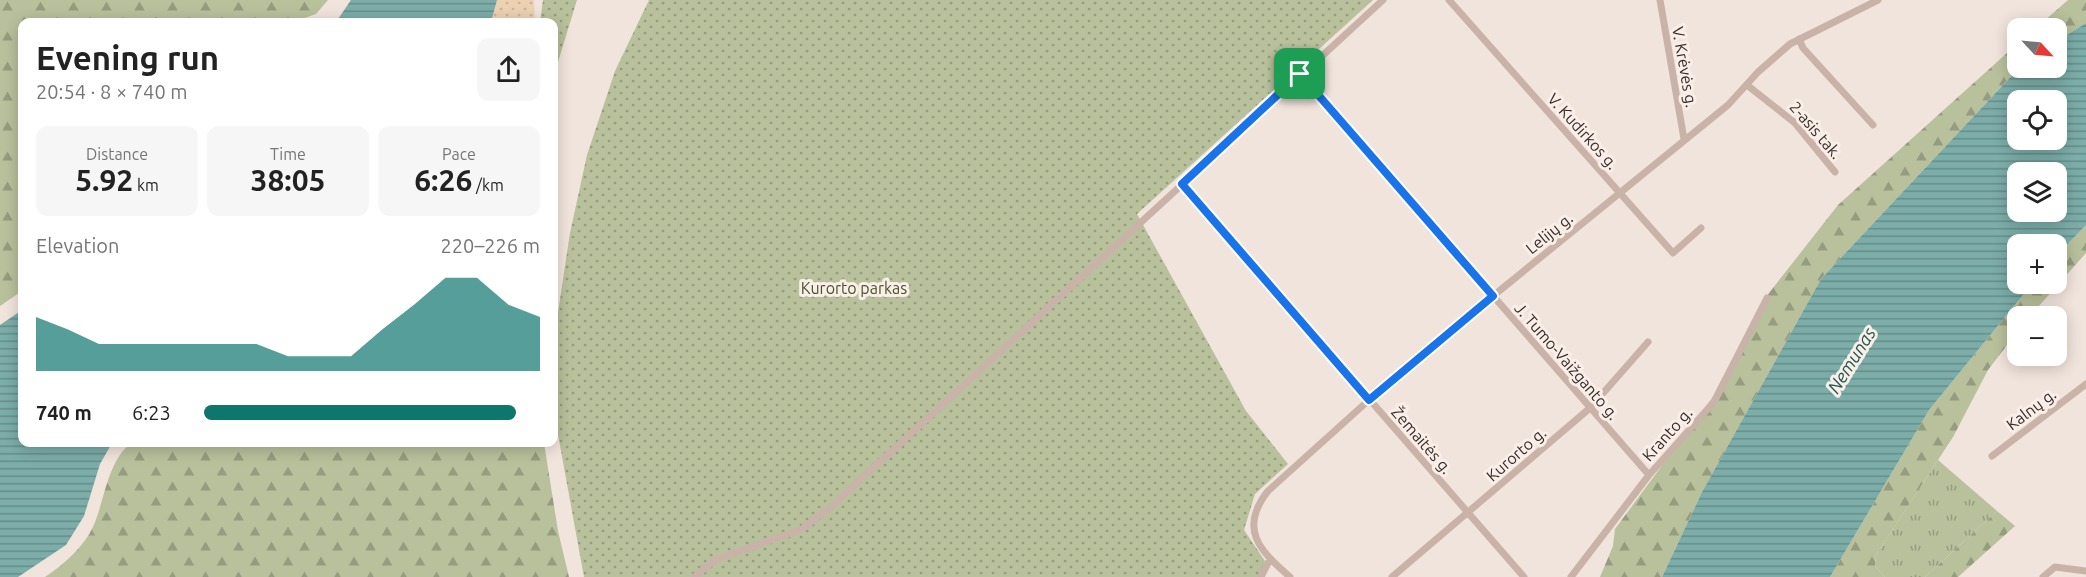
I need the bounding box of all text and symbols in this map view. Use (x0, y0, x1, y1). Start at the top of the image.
north arrow (2007, 18, 2067, 78)
map controls (2007, 18, 2067, 366)
street label: V. Krėvės g. (1669, 25, 1701, 109)
button: share (477, 38, 540, 101)
text: Evening run (36, 39, 219, 76)
pin (1274, 48, 1325, 99)
icon: arrive (1283, 57, 1316, 90)
text: 20:54 · 8 × 740 m (36, 80, 188, 103)
street label: V. Kudirkos g. (1544, 89, 1622, 173)
button: locate (2007, 90, 2067, 150)
street label: 2-asis tak. (1786, 98, 1846, 162)
text: Distance (86, 145, 148, 163)
text: Time (270, 145, 306, 163)
text: Pace (442, 145, 476, 163)
button: layers (2007, 162, 2067, 222)
text: 5.92 (75, 163, 133, 197)
text: 38:05 (250, 163, 326, 197)
text: 6:26 (414, 163, 472, 197)
text: km (133, 176, 159, 194)
text: /km (472, 176, 504, 194)
street label: Lelijų g. (1522, 209, 1576, 257)
text: Elevation (36, 234, 119, 257)
text: 220–226 m (441, 234, 540, 257)
button: + (2007, 234, 2067, 294)
park label: Kurorto parkas (801, 279, 907, 297)
street label: J. Tumo-Vaižganto g. (1511, 299, 1623, 423)
button: − (2007, 306, 2067, 366)
water label: Nemunas (1823, 323, 1879, 396)
street label: Kalnų g. (2003, 385, 2059, 433)
text: 740 m (36, 401, 92, 424)
text: 6:23 (132, 401, 171, 424)
street label: Žemaitės g. (1388, 402, 1457, 477)
street label: Kranto g. (1638, 404, 1696, 464)
street label: Kurorto g. (1483, 423, 1549, 485)

